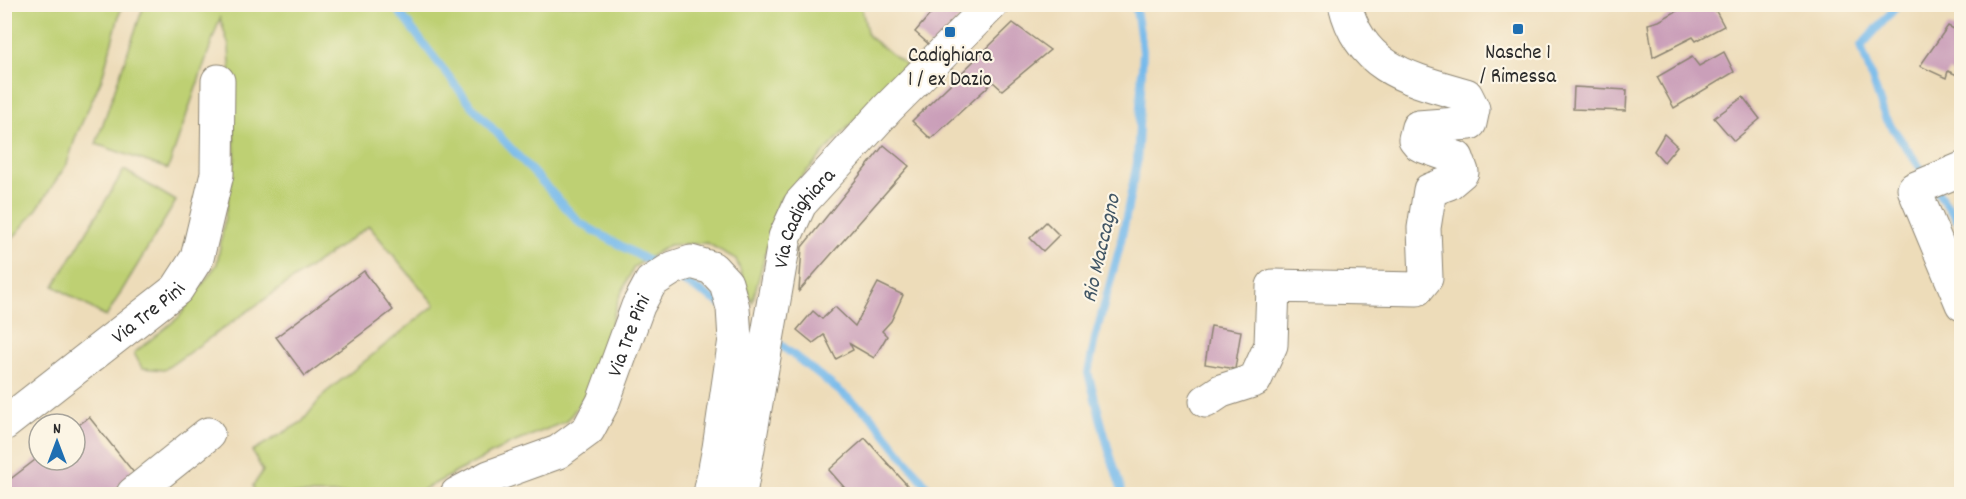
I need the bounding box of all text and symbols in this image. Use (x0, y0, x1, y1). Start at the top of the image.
marker: Nasche 1 / Rimessa (1511, 22, 1525, 36)
marker: Cadighiara 1 / ex Dazio (943, 25, 957, 39)
place label: Nasche 1 / Rimessa (1480, 39, 1557, 93)
place label: Cadighiara 1 / ex Dazio (908, 42, 993, 96)
street label: Via Cadighiara (768, 162, 845, 271)
water label: Rio Maccagno (1075, 190, 1130, 306)
street label: Via Tre Pini (106, 278, 195, 353)
street label: Via Tre Pini (601, 289, 660, 381)
north arrow (27, 412, 87, 472)
text: N (53, 418, 61, 441)

